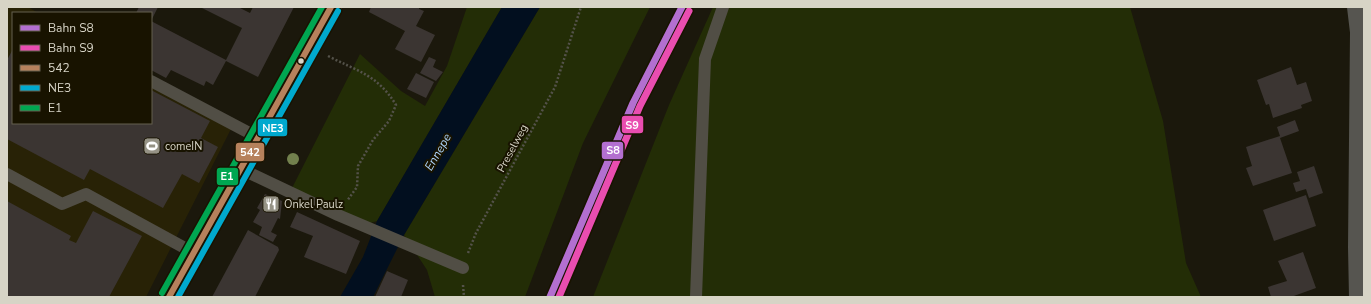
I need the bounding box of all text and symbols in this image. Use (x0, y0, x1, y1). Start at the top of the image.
legend (12, 12, 152, 124)
text: Bahn S8 (48, 20, 94, 36)
text: Bahn S9 (48, 40, 94, 56)
unlabelled marker (296, 56, 306, 66)
text: 542 (48, 60, 70, 76)
text: NE3 (48, 80, 71, 96)
text: E1 (48, 100, 62, 116)
line badge: S9 (621, 115, 644, 134)
line badge: NE3 (257, 118, 288, 137)
text: S9 (625, 118, 639, 133)
text: NE3 (262, 121, 284, 136)
street label: Preselweg (494, 122, 531, 175)
water label: Ennepe (421, 130, 455, 173)
sports icon: comeIN (142, 136, 162, 156)
place label: comeIN (165, 139, 202, 154)
line badge: S8 (601, 141, 624, 160)
line badge: 542 (235, 142, 265, 162)
text: S8 (606, 143, 620, 158)
text: 542 (240, 145, 260, 160)
line badge: E1 (216, 167, 239, 186)
text: E1 (220, 169, 234, 184)
restaurant icon: Onkel Paulz (261, 194, 281, 214)
place label: Onkel Paulz (284, 197, 343, 212)

